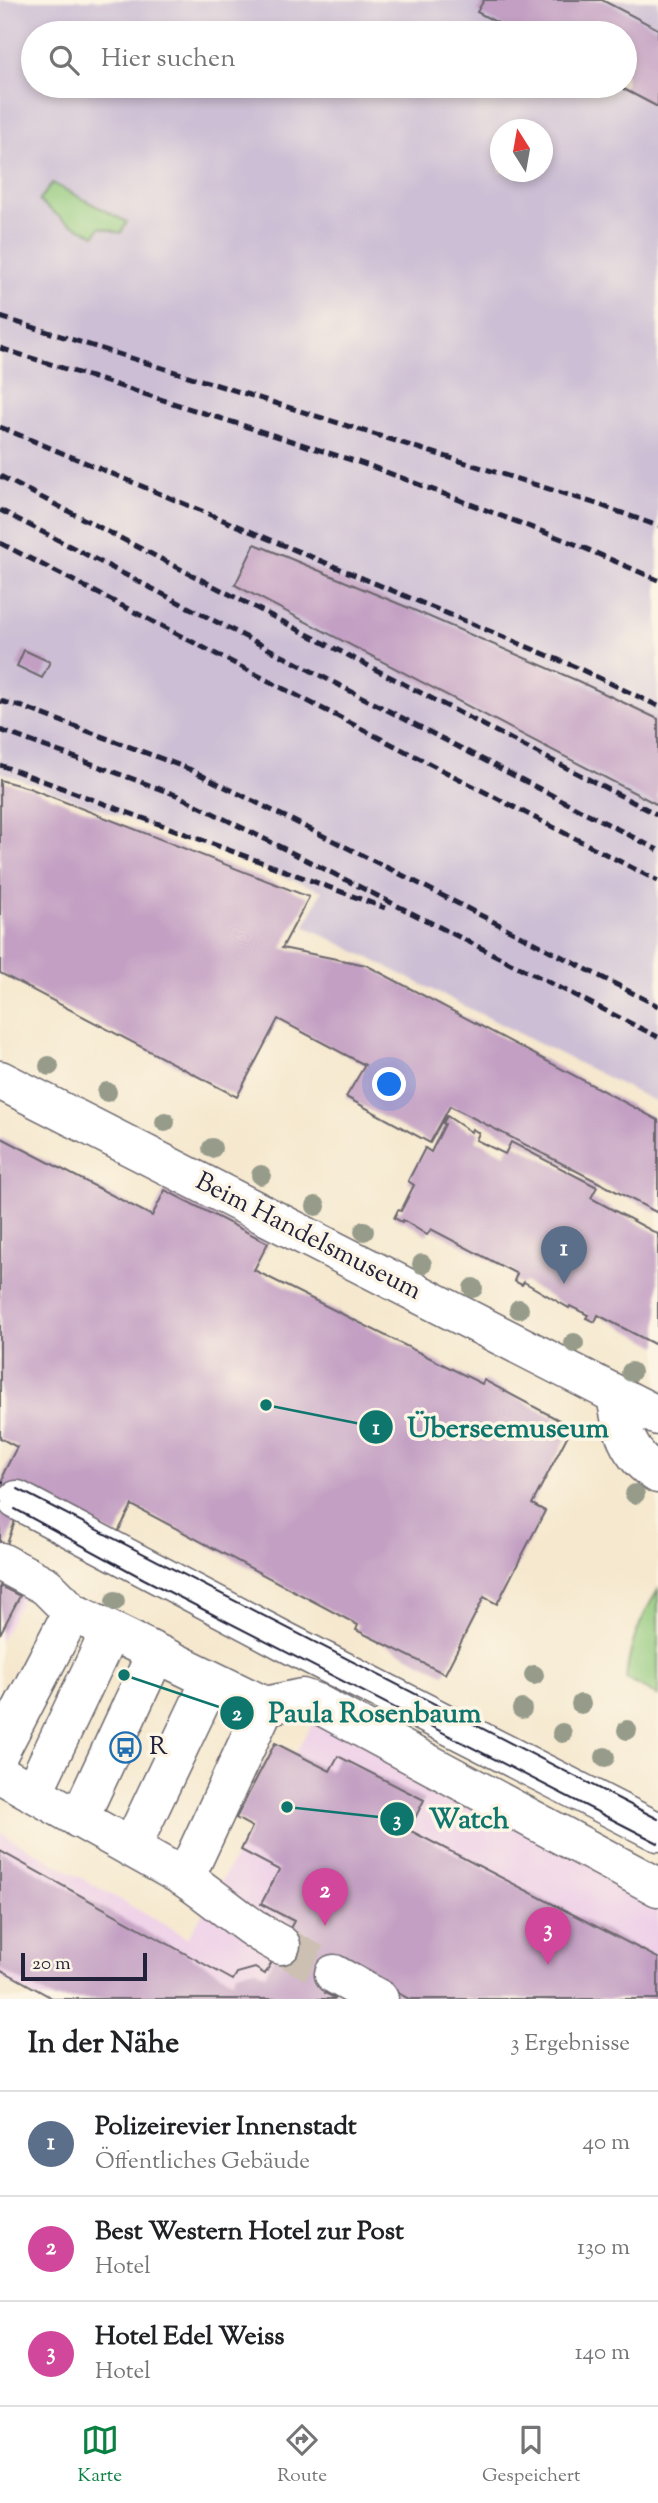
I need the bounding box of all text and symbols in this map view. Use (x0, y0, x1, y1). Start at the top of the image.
search box (21, 21, 637, 98)
icon: search (45, 41, 83, 79)
text: Hier suchen (101, 41, 236, 78)
north arrow (490, 119, 553, 182)
your location (372, 1067, 406, 1101)
street label: Beim Handelsmuseum (188, 1164, 428, 1310)
pin: 1 (541, 1226, 587, 1284)
callout: Überseemuseum (359, 1403, 623, 1452)
text: Überseemuseum (407, 1410, 610, 1450)
text: 1 (372, 1414, 380, 1444)
callout: Paula Rosenbaum (219, 1688, 495, 1737)
text: Paula Rosenbaum (269, 1695, 482, 1735)
text: 2 (232, 1700, 242, 1730)
place label: R (149, 1729, 168, 1766)
bus stop icon: R (109, 1730, 143, 1764)
callout: Watch (380, 1794, 523, 1843)
text: Watch (429, 1801, 510, 1841)
text: 3 (393, 1806, 401, 1836)
pin: 2 (302, 1868, 348, 1926)
pin: 3 (525, 1907, 571, 1965)
scale bar (21, 1950, 147, 1982)
text: 20 m (32, 1951, 71, 1978)
text: In der Nähe (28, 2023, 179, 2066)
text: 3 Ergebnisse (510, 2028, 630, 2061)
text: Polizeirevier Innenstadt (95, 2109, 357, 2146)
text: 1 (47, 2127, 55, 2160)
text: 40 m (583, 2127, 630, 2160)
text: Öffentliches Gebäude (95, 2146, 310, 2179)
text: Best Western Hotel zur Post (95, 2214, 404, 2251)
text: 2 (46, 2232, 56, 2265)
text: 130 m (577, 2232, 630, 2265)
text: Hotel (95, 2251, 151, 2284)
text: Hotel Edel Weiss (95, 2319, 285, 2356)
text: 3 (46, 2337, 56, 2370)
text: 140 m (575, 2337, 630, 2370)
text: Hotel (95, 2356, 151, 2389)
tab: Karte (77, 2421, 122, 2490)
tab: Route (277, 2421, 327, 2490)
tab: Gespeichert (482, 2421, 580, 2490)

